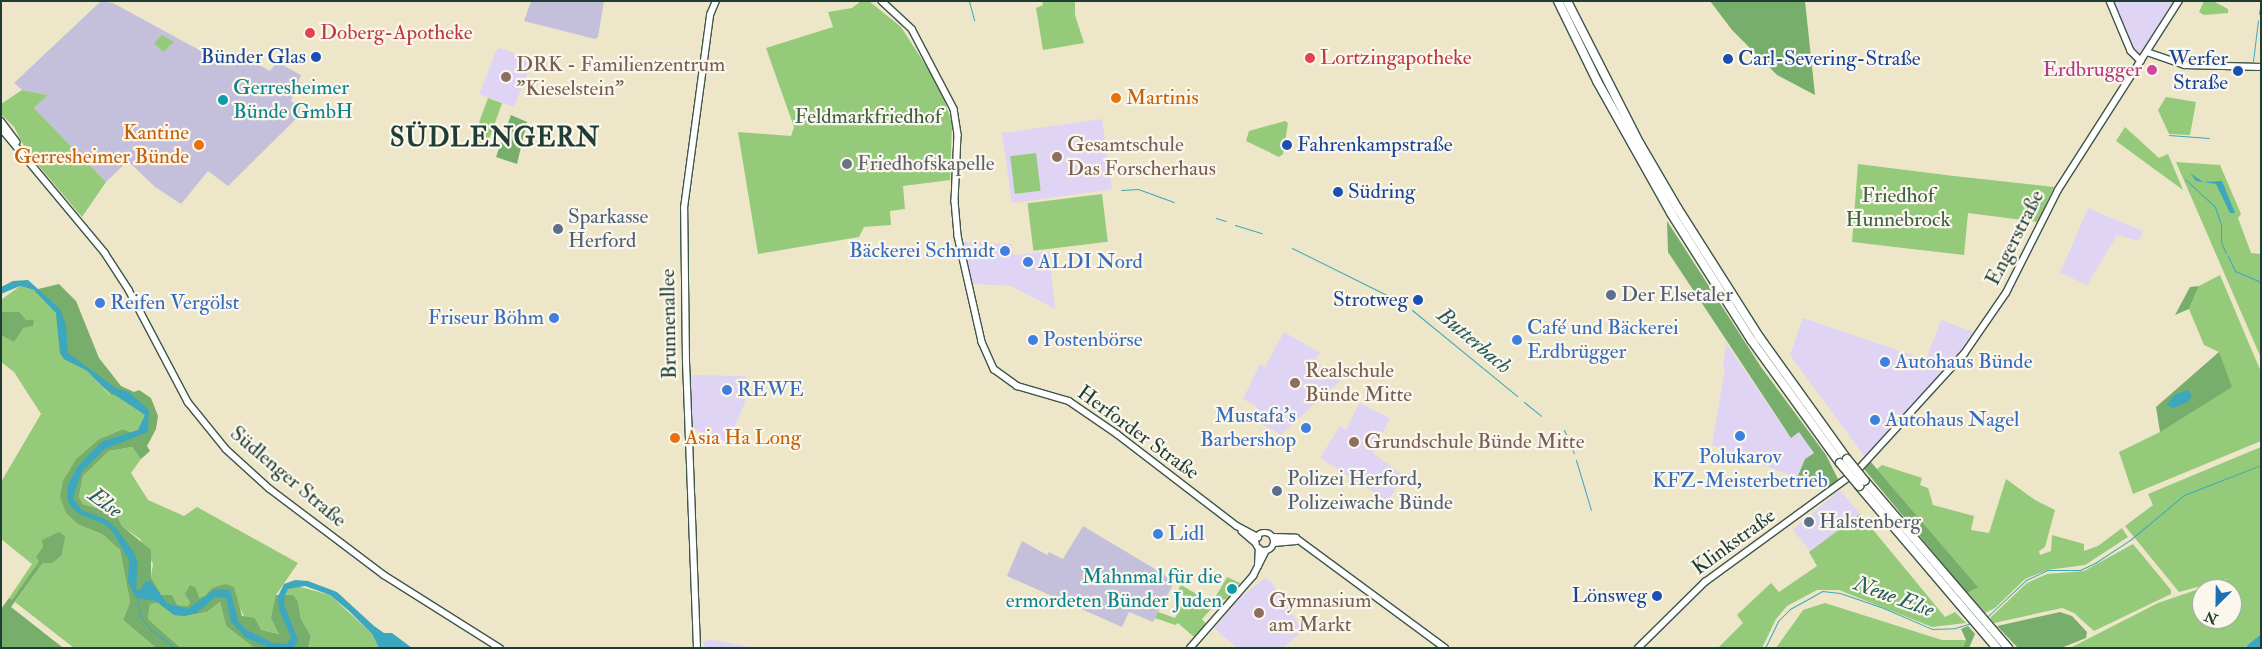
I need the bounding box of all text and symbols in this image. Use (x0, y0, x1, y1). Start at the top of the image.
place label: Doberg-Apotheke (320, 20, 472, 46)
marker: Doberg-Apotheke (304, 27, 316, 39)
place label: Bünder Glas (200, 44, 306, 70)
place label: Lortzingapotheke (1320, 45, 1471, 71)
place label: Carl-Severing-Straße (1738, 46, 1921, 72)
place label: Werfer Straße (2169, 46, 2228, 96)
marker: Bünder Glas (310, 51, 322, 63)
place label: DRK - Familienzentrum "Kieselstein" (516, 52, 725, 102)
marker: Lortzingapotheke (1304, 52, 1316, 64)
marker: Carl-Severing-Straße (1722, 53, 1734, 65)
place label: Erdbrugger (2043, 57, 2142, 83)
marker: Erdbrugger (2146, 64, 2158, 76)
marker: Werfer Straße (2232, 65, 2244, 77)
marker: DRK - Familienzentrum "Kieselstein" (500, 71, 512, 83)
place label: Gerresheimer Bünde GmbH (233, 75, 353, 125)
place label: Martinis (1126, 85, 1199, 111)
marker: Martinis (1110, 92, 1122, 104)
marker: Gerresheimer Bünde GmbH (217, 94, 229, 106)
park label: Feldmarkfriedhof (795, 104, 941, 130)
place label: Kantine Gerresheimer Bünde (14, 120, 189, 170)
district label: SÜDLENGERN (389, 123, 601, 155)
place label: Gesamtschule Das Forscherhaus (1067, 132, 1216, 182)
place label: Fahrenkampstraße (1297, 132, 1453, 158)
marker: Kantine Gerresheimer Bünde (193, 139, 205, 151)
marker: Fahrenkampstraße (1281, 139, 1293, 151)
place label: Friedhofskapelle (857, 151, 995, 177)
marker: Gesamtschule Das Forscherhaus (1051, 151, 1063, 163)
marker: Friedhofskapelle (841, 158, 853, 170)
place label: Südring (1348, 179, 1415, 205)
park label: Friedhof Hunnebrock (1846, 183, 1950, 233)
marker: Südring (1332, 186, 1344, 198)
street label: Engerstraße (1980, 186, 2050, 290)
place label: Sparkasse Herford (568, 204, 648, 254)
marker: Sparkasse Herford (552, 223, 564, 235)
place label: Bäckerei Schmidt (849, 238, 995, 264)
marker: Bäckerei Schmidt (999, 245, 1011, 257)
place label: ALDI Nord (1038, 249, 1143, 275)
marker: ALDI Nord (1022, 256, 1034, 268)
street label: Brunnenallee (655, 269, 683, 379)
place label: Der Elsetaler (1621, 282, 1733, 308)
place label: Strotweg (1333, 287, 1408, 313)
marker: Der Elsetaler (1605, 289, 1617, 301)
place label: Reifen Vergölst (110, 290, 239, 316)
marker: Strotweg (1412, 294, 1424, 306)
marker: Reifen Vergölst (94, 297, 106, 309)
water label: Butterbach (1431, 302, 1517, 380)
place label: Friseur Böhm (428, 305, 544, 331)
marker: Friseur Böhm (548, 312, 560, 324)
place label: Café und Bäckerei Erdbrügger (1527, 315, 1679, 365)
place label: Postenbörse (1043, 327, 1143, 353)
marker: Postenbörse (1027, 334, 1039, 346)
marker: Café und Bäckerei Erdbrügger (1511, 334, 1523, 346)
place label: Autohaus Bünde (1895, 349, 2032, 375)
marker: Autohaus Bünde (1879, 356, 1891, 368)
place label: Realschule Bünde Mitte (1305, 358, 1412, 408)
place label: REWE (737, 377, 804, 403)
marker: Realschule Bünde Mitte (1289, 377, 1301, 389)
street label: Herforder Straße (1072, 380, 1204, 486)
marker: REWE (721, 384, 733, 396)
place label: Mustafa’s Barbershop (1200, 403, 1296, 453)
place label: Autohaus Nagel (1885, 407, 2019, 433)
marker: Autohaus Nagel (1869, 414, 1881, 426)
street label: Südlenger Straße (225, 421, 351, 533)
marker: Mustafa’s Barbershop (1300, 422, 1312, 434)
place label: Asia Ha Long (685, 425, 801, 451)
place label: Grundschule Bünde Mitte (1364, 429, 1584, 455)
marker: Polukarov KFZ-Meisterbetrieb (1734, 430, 1746, 442)
marker: Asia Ha Long (669, 432, 681, 444)
marker: Grundschule Bünde Mitte (1348, 436, 1360, 448)
place label: Polukarov KFZ-Meisterbetrieb (1652, 444, 1828, 494)
place label: Polizei Herford, Polizeiwache Bünde (1287, 466, 1453, 516)
water label: Else (83, 482, 127, 524)
marker: Polizei Herford, Polizeiwache Bünde (1271, 485, 1283, 497)
street label: Klinkstraße (1687, 503, 1781, 581)
place label: Halstenberg (1819, 509, 1921, 535)
marker: Halstenberg (1803, 516, 1815, 528)
place label: Lidl (1168, 521, 1204, 547)
marker: Lidl (1152, 528, 1164, 540)
place label: Mahnmal für die ermordeten Bünder Juden (1006, 564, 1222, 614)
water label: Neue Else (1851, 570, 1937, 624)
north arrow (2192, 579, 2242, 629)
marker: Mahnmal für die ermordeten Bünder Juden (1226, 583, 1238, 595)
place label: Lönsweg (1572, 583, 1647, 609)
place label: Gymnasium am Markt (1269, 588, 1371, 638)
marker: Lönsweg (1651, 590, 1663, 602)
marker: Gymnasium am Markt (1253, 607, 1265, 619)
text: N (2202, 607, 2220, 628)

